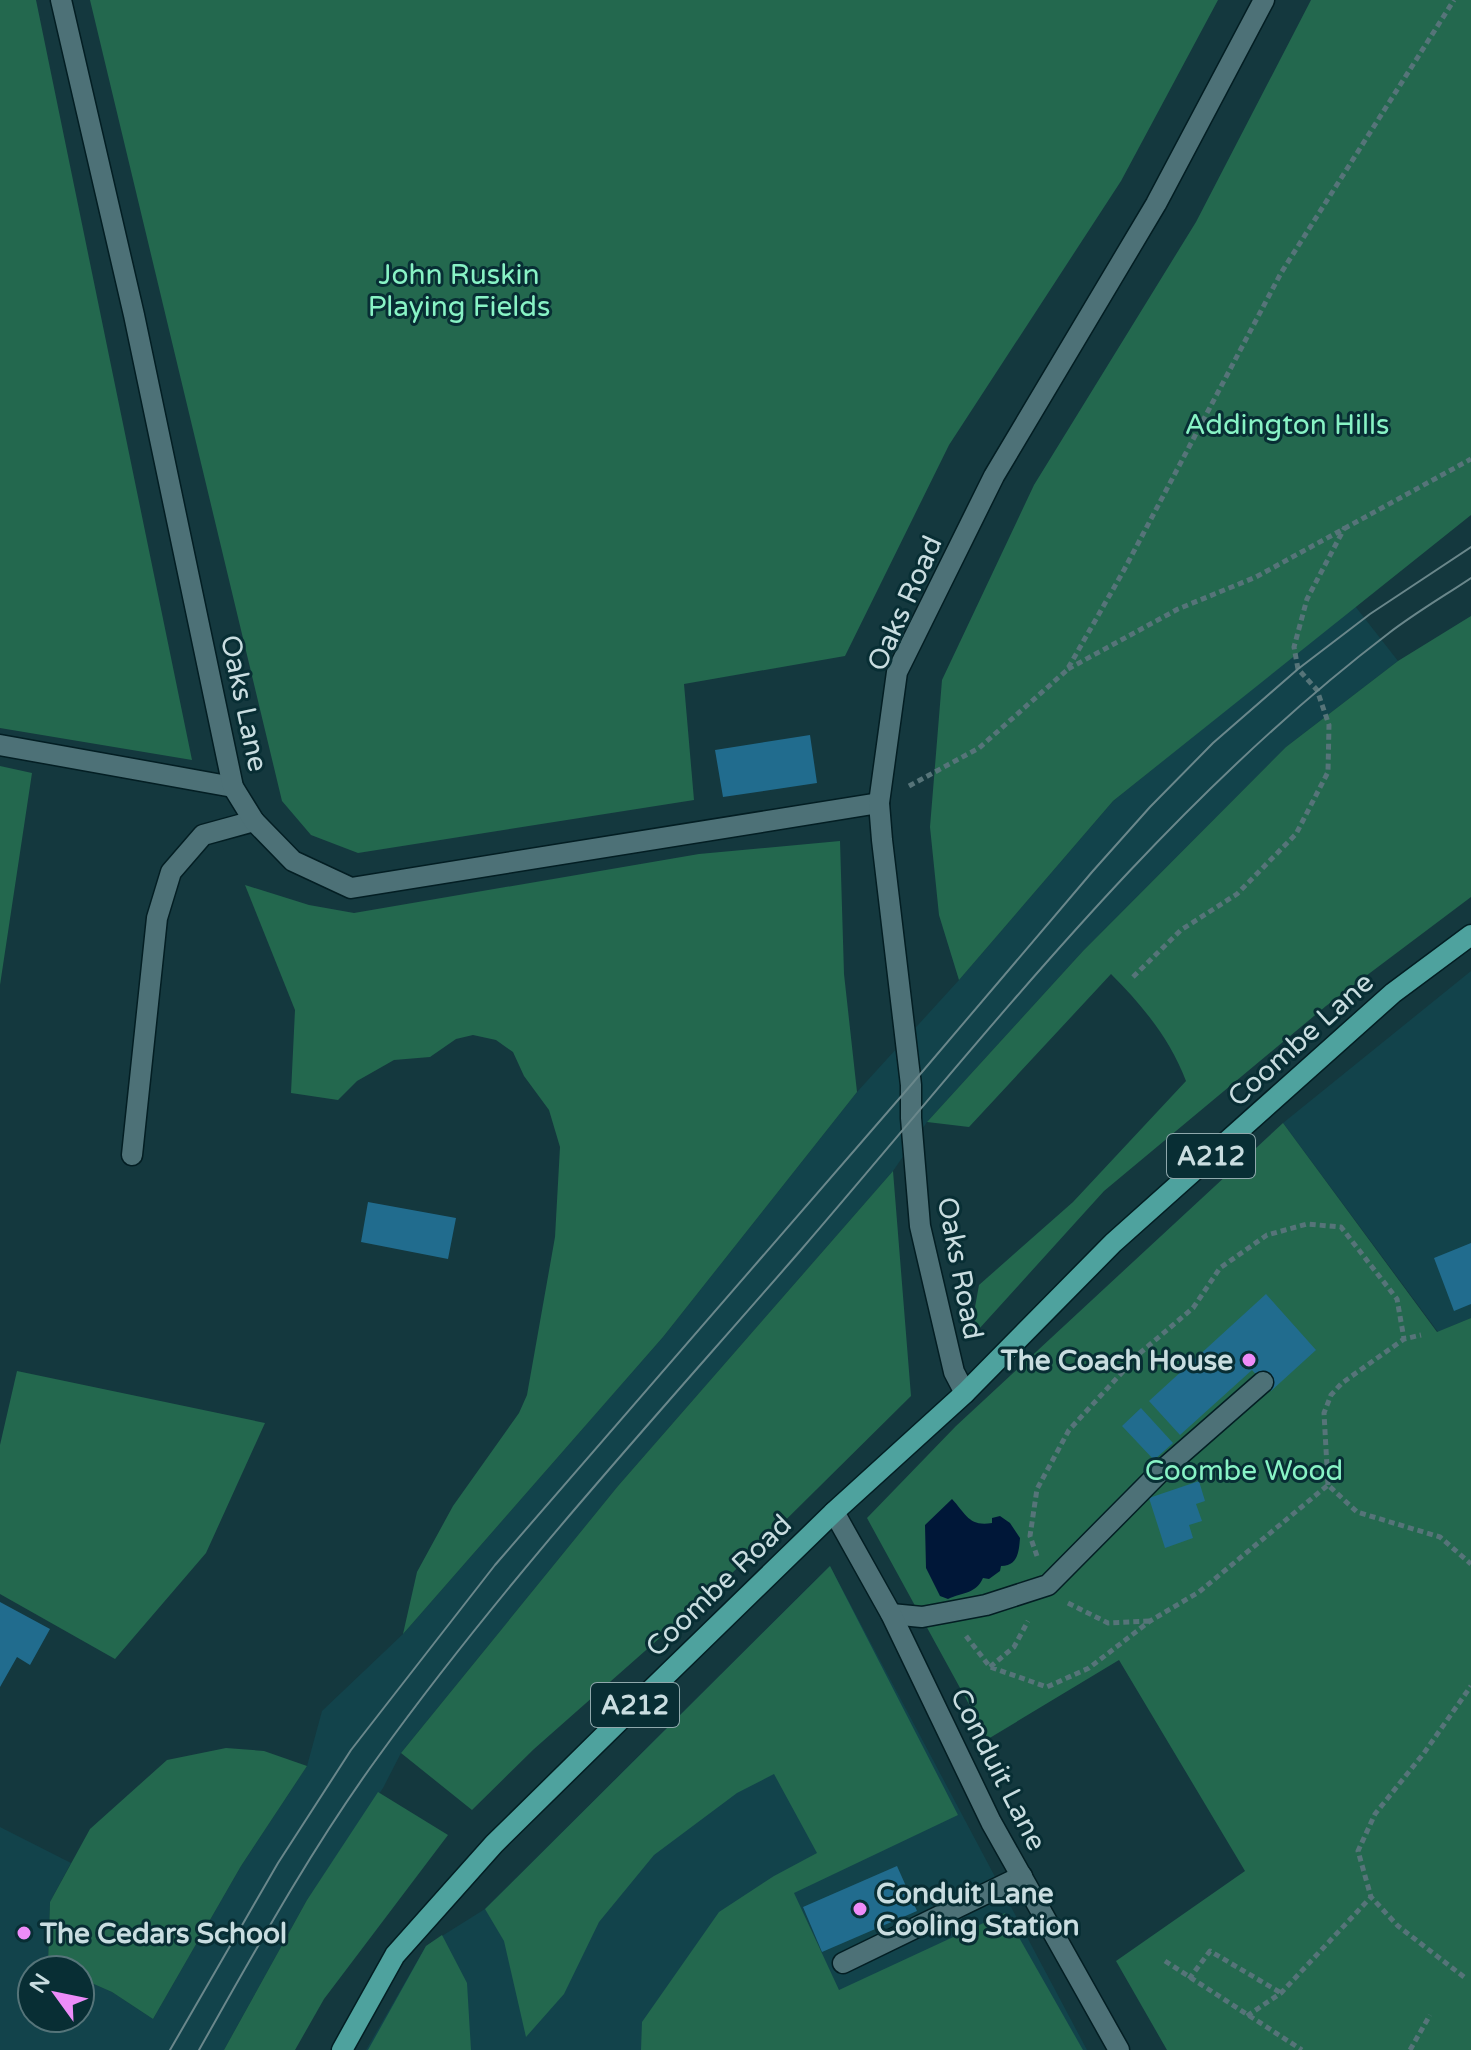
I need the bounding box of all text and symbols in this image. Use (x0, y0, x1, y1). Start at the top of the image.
park label: John Ruskin Playing Fields (368, 258, 550, 324)
park label: Addington Hills (1185, 408, 1389, 442)
street label: Oaks Road (860, 531, 950, 676)
street label: Oaks Lane (213, 632, 275, 775)
street label: Coombe Lane (1221, 965, 1381, 1114)
road number: A212 (1167, 1134, 1255, 1178)
street label: Oaks Road (930, 1194, 990, 1342)
place label: The Coach House (1000, 1344, 1233, 1378)
marker: The Coach House (1240, 1351, 1258, 1369)
park label: Coombe Wood (1145, 1454, 1343, 1488)
street label: Coombe Road (639, 1508, 799, 1664)
road number: A212 (591, 1683, 679, 1727)
street label: Conduit Lane (943, 1683, 1054, 1856)
place label: Conduit Lane Cooling Station (876, 1877, 1079, 1943)
marker: Conduit Lane Cooling Station (851, 1900, 869, 1918)
place label: The Cedars School (39, 1917, 287, 1951)
marker: The Cedars School (15, 1924, 33, 1942)
north arrow (16, 1954, 96, 2034)
text: N (24, 1969, 56, 1998)

